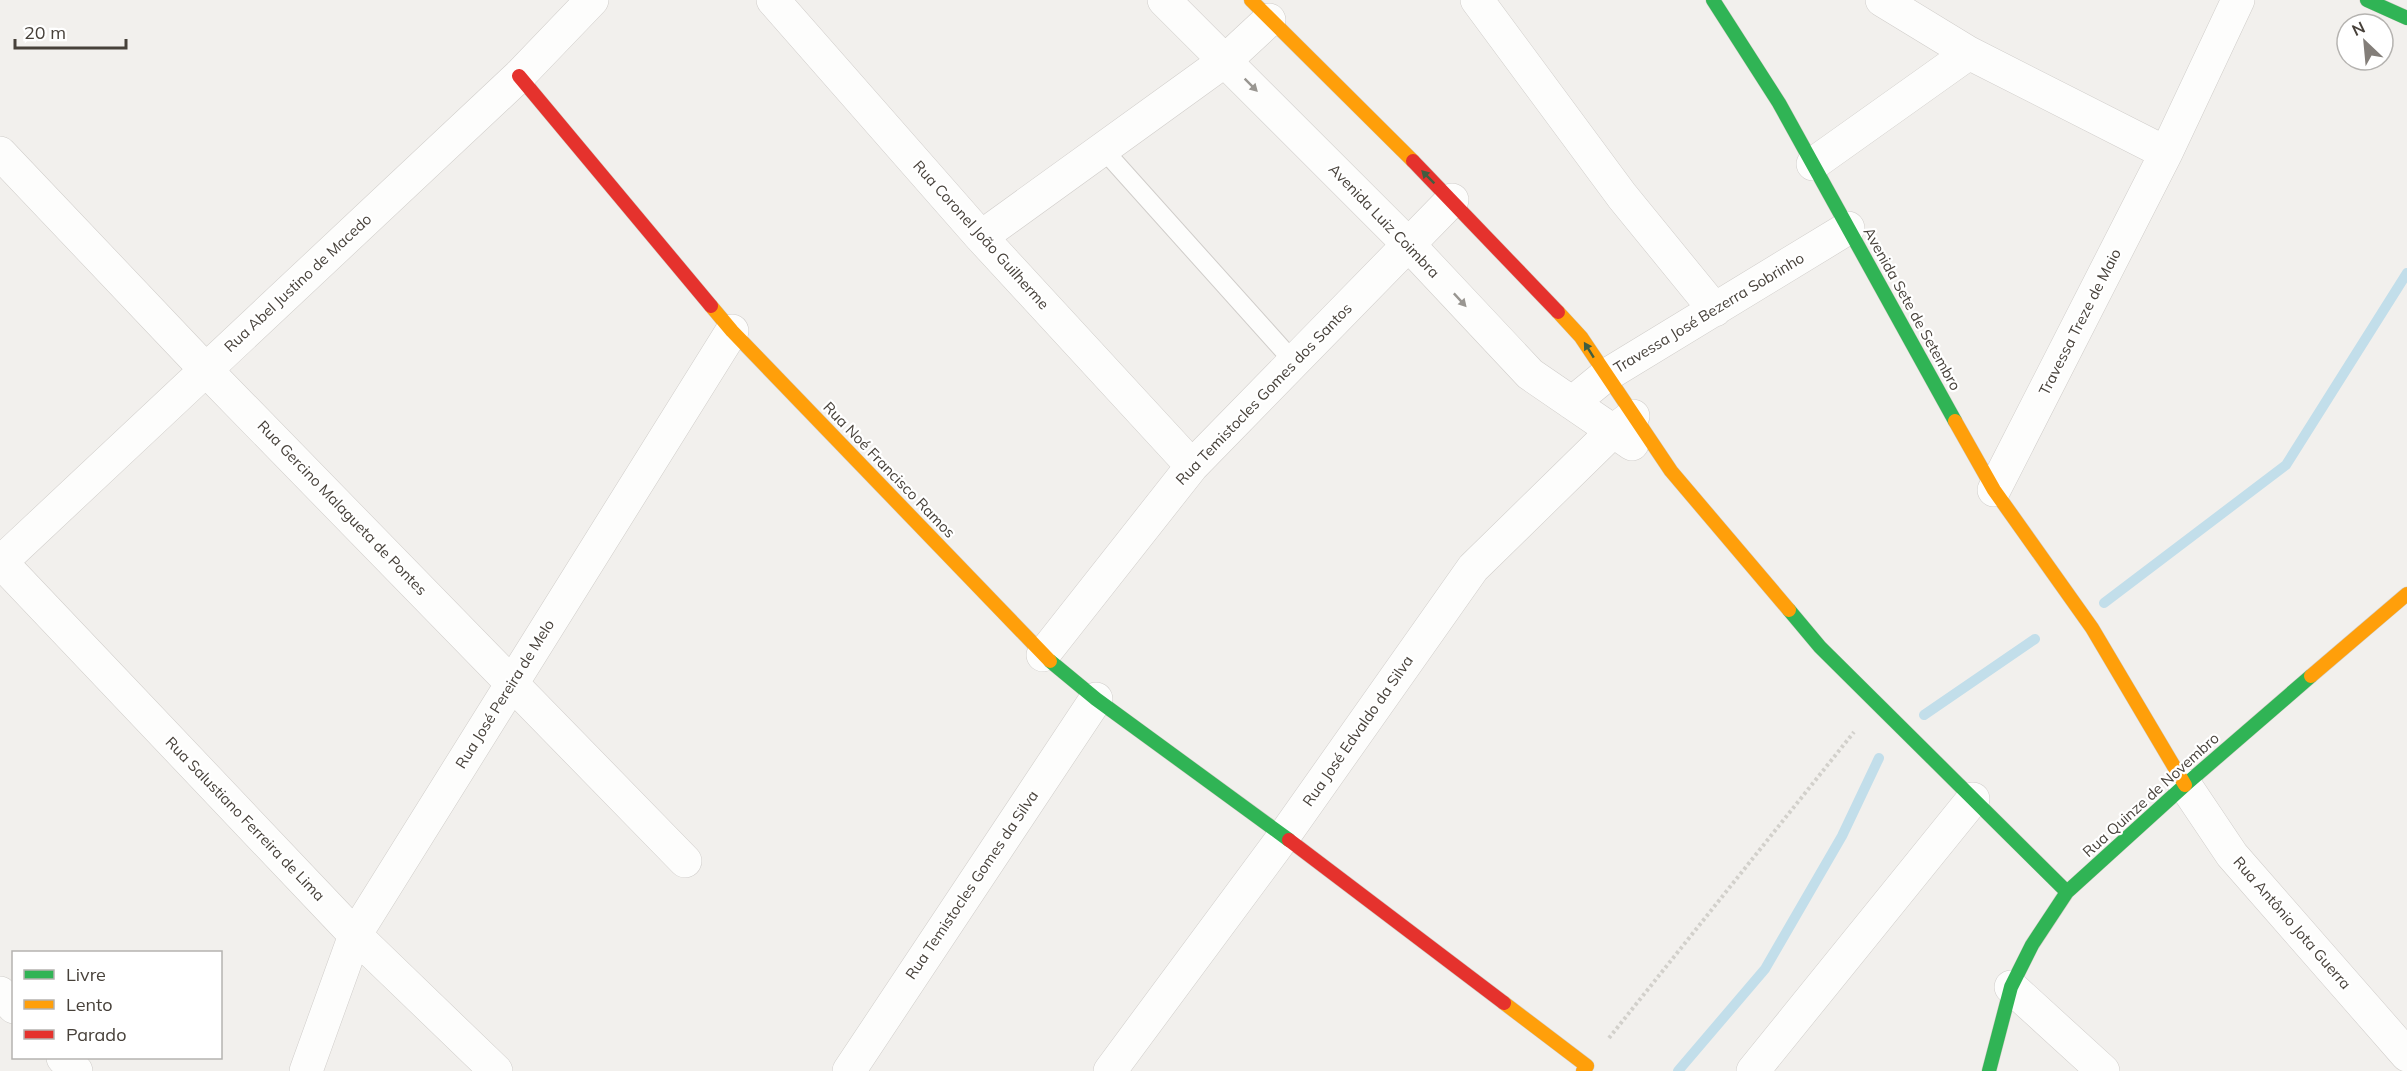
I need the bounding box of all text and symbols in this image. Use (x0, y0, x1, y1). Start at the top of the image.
scale bar (15, 12, 126, 50)
north arrow (2335, 12, 2395, 72)
text: N (2349, 17, 2368, 40)
text: 20 m (24, 21, 66, 44)
one-way arrow (1244, 78, 1258, 93)
street label: Rua Coronel João Guilherme (909, 156, 1053, 313)
street label: Avenida Luiz Coimbra (1325, 160, 1444, 282)
one-way arrow (1421, 170, 1435, 184)
street label: Rua Abel Justino de Macedo (220, 209, 375, 356)
street label: Avenida Sete de Setembro (1860, 224, 1965, 394)
street label: Travessa Treze de Maio (2034, 245, 2125, 398)
street label: Travessa José Bezerra Sobrinho (1610, 248, 1807, 377)
one-way arrow (1453, 293, 1467, 307)
street label: Rua Temistocles Gomes dos Santos (1171, 299, 1356, 489)
one-way arrow (1584, 342, 1595, 358)
street label: Rua Noé Francisco Ramos (819, 398, 959, 542)
street label: Rua Gercino Malagueta de Pontes (254, 416, 431, 599)
street label: Rua José Pereira de Melo (451, 616, 558, 772)
street label: Rua José Edvaldo da Silva (1298, 652, 1417, 810)
street label: Rua Quinze de Novembro (2079, 728, 2223, 861)
street label: Rua Salustiano Ferreira de Lima (162, 733, 329, 905)
street label: Rua Temistocles Gomes da Silva (901, 787, 1042, 983)
street label: Rua Antônio Jota Guerra (2230, 852, 2355, 993)
legend (12, 951, 222, 1059)
text: Livre (66, 963, 106, 986)
text: Lento (66, 993, 113, 1016)
text: Parado (66, 1023, 126, 1046)

